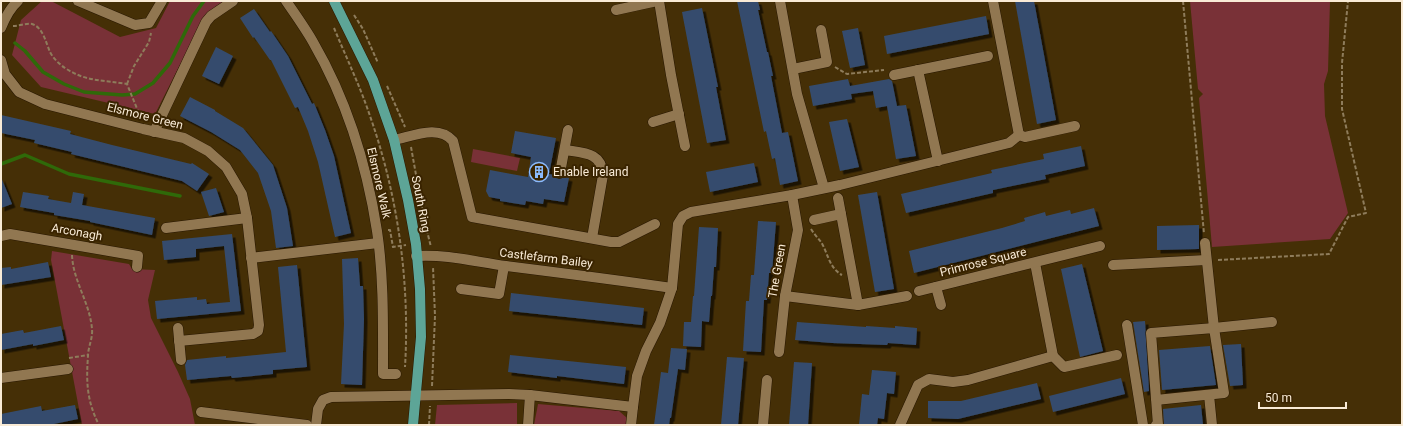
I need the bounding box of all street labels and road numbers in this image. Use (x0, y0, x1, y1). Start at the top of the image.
street label: Elsmore Green (105, 100, 185, 132)
street label: Elsmore Walk (364, 146, 394, 221)
street label: South Ring (409, 174, 433, 234)
street label: Arconagh (50, 221, 104, 243)
street label: The Green (765, 243, 789, 299)
street label: Primrose Square (938, 244, 1028, 280)
street label: Castlefarm Bailey (499, 245, 594, 271)

